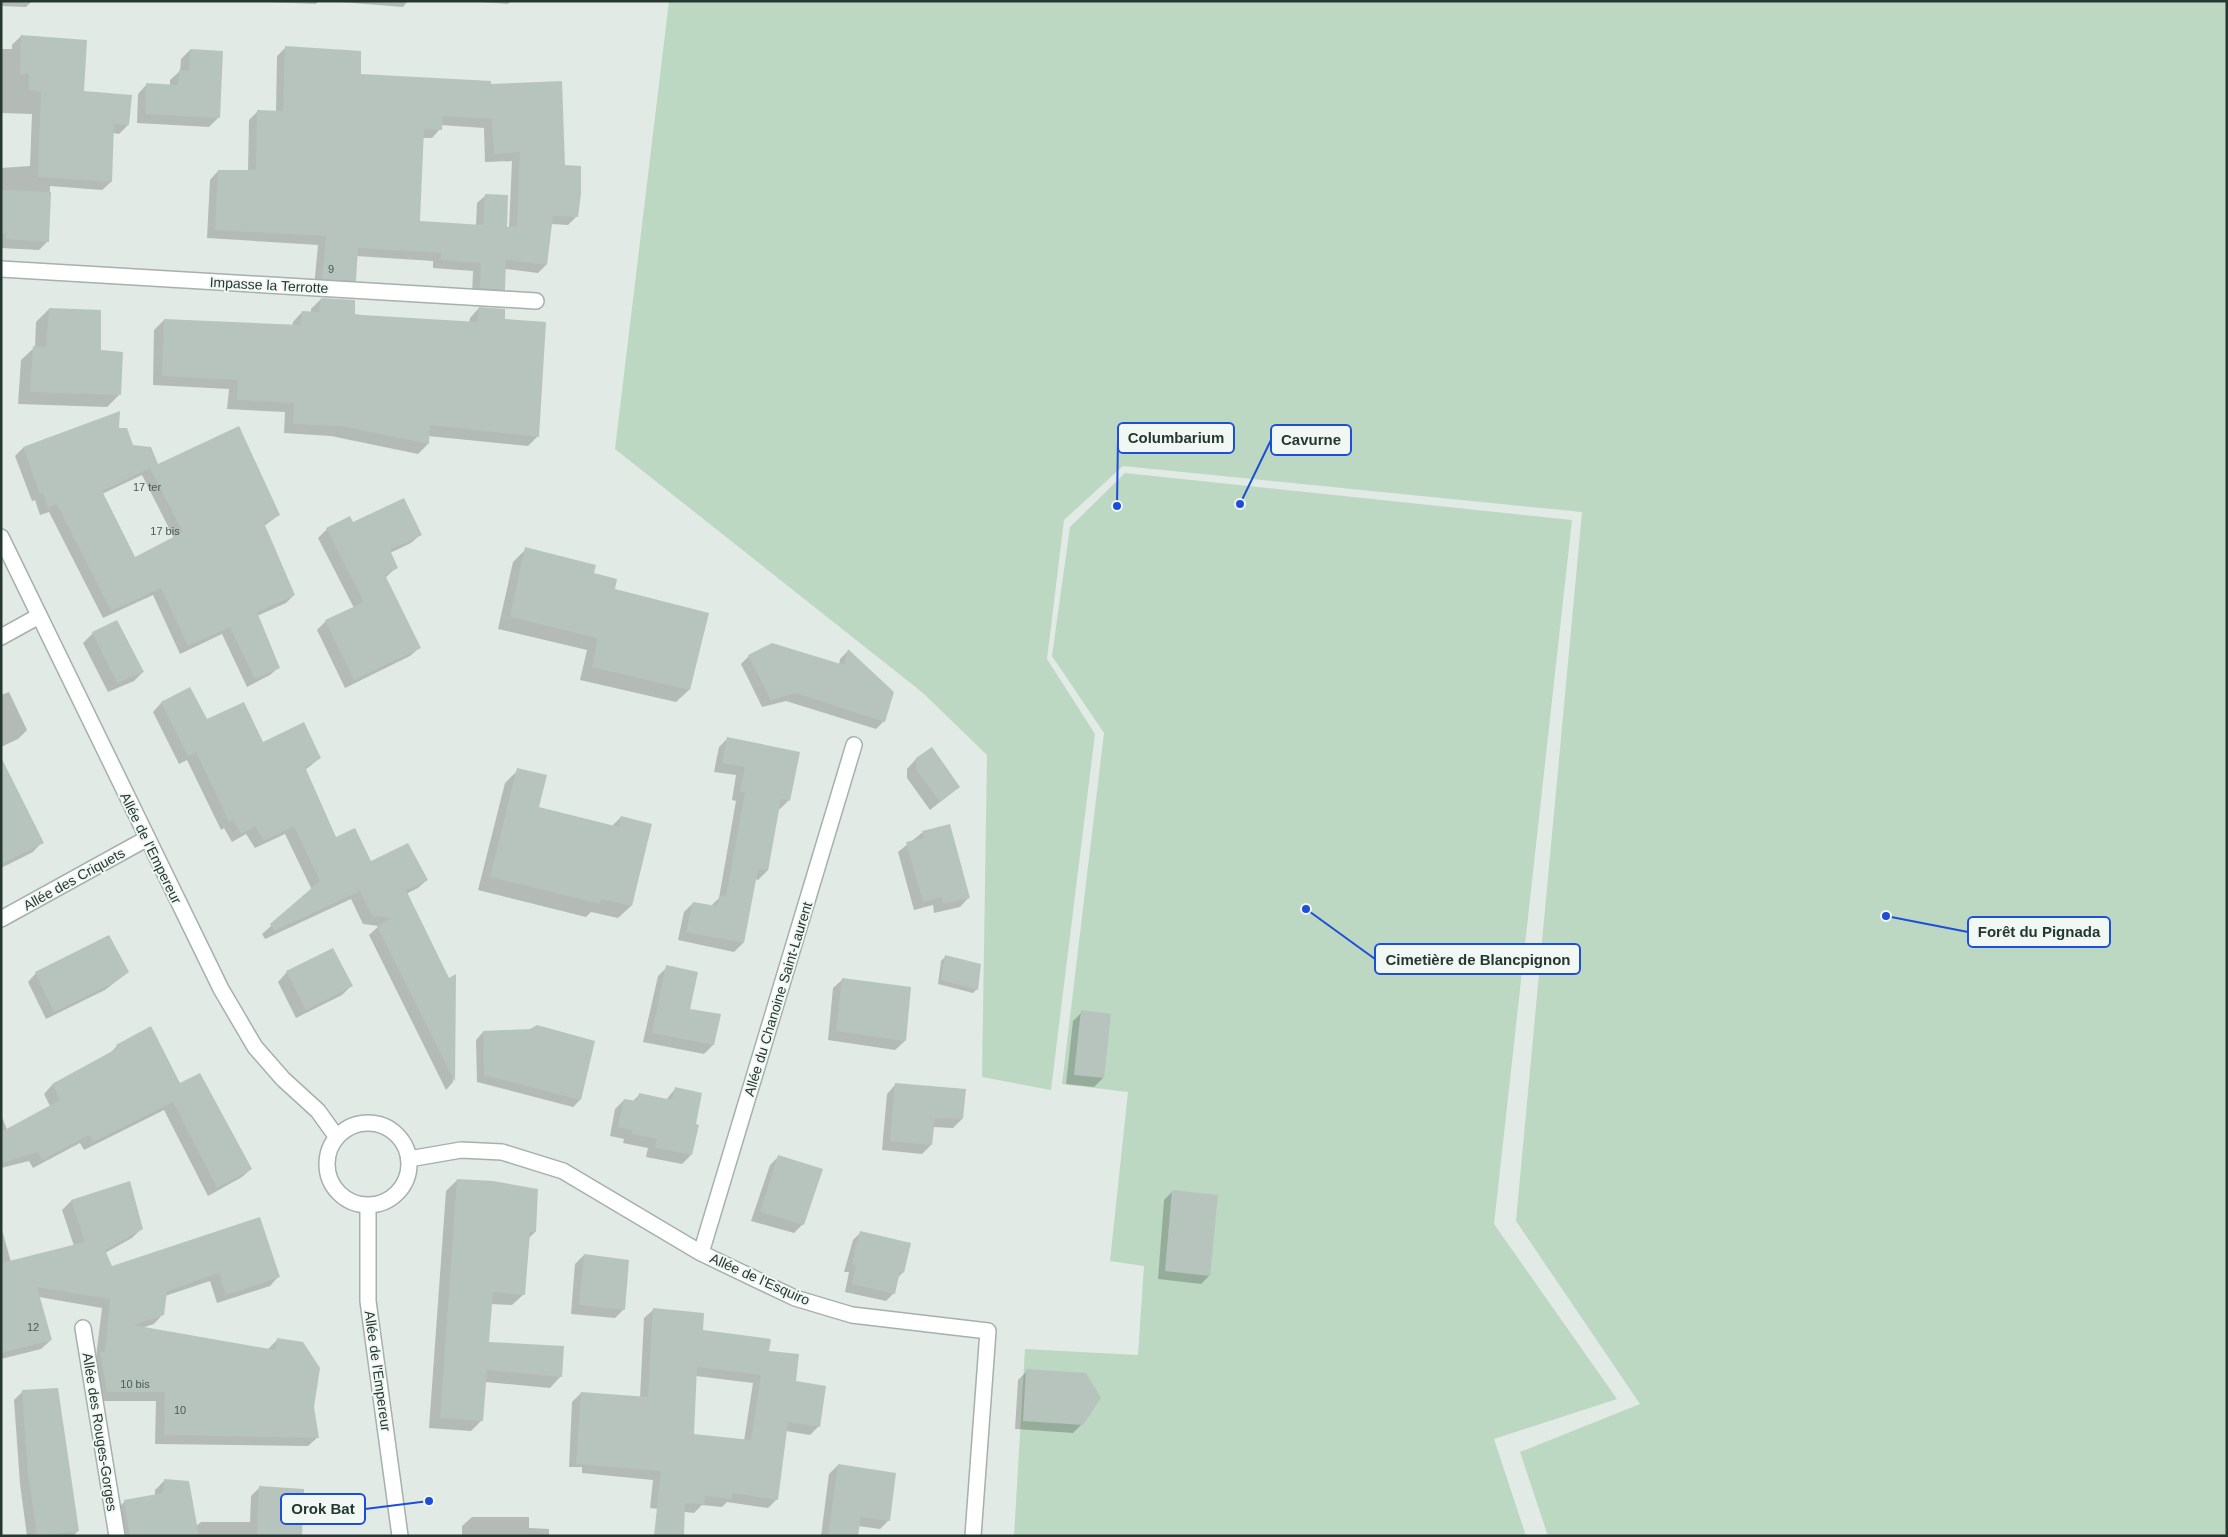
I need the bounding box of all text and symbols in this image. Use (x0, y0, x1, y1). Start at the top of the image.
house number: 9 (328, 263, 334, 275)
street label: Impasse la Terrotte (209, 274, 329, 296)
callout: Columbarium (1118, 423, 1234, 453)
callout: Cavurne (1271, 425, 1351, 455)
text: Columbarium (1128, 429, 1224, 446)
text: Cavurne (1281, 431, 1341, 448)
house number: 17 ter (133, 481, 161, 493)
house number: 17 bis (150, 525, 180, 537)
street label: Allée de l'Empereur (117, 790, 185, 907)
street label: Allée des Criquets (20, 844, 128, 914)
street label: Allée du Chanoine Saint-Laurent (741, 900, 815, 1098)
callout: Forêt du Pignada (1968, 917, 2110, 947)
text: Forêt du Pignada (1978, 923, 2101, 940)
callout: Cimetière de Blancpignon (1375, 944, 1580, 974)
text: Cimetière de Blancpignon (1385, 951, 1571, 968)
street label: Allée de l'Esquiro (708, 1250, 813, 1308)
street label: Allée de l'Empereur (362, 1310, 394, 1433)
house number: 12 (27, 1321, 39, 1333)
street label: Allée des Rouges-Gorges (80, 1352, 120, 1512)
house number: 10 bis (120, 1378, 150, 1390)
house number: 10 (174, 1404, 186, 1416)
callout: Orok Bat (281, 1494, 365, 1524)
text: Orok Bat (291, 1500, 355, 1517)

